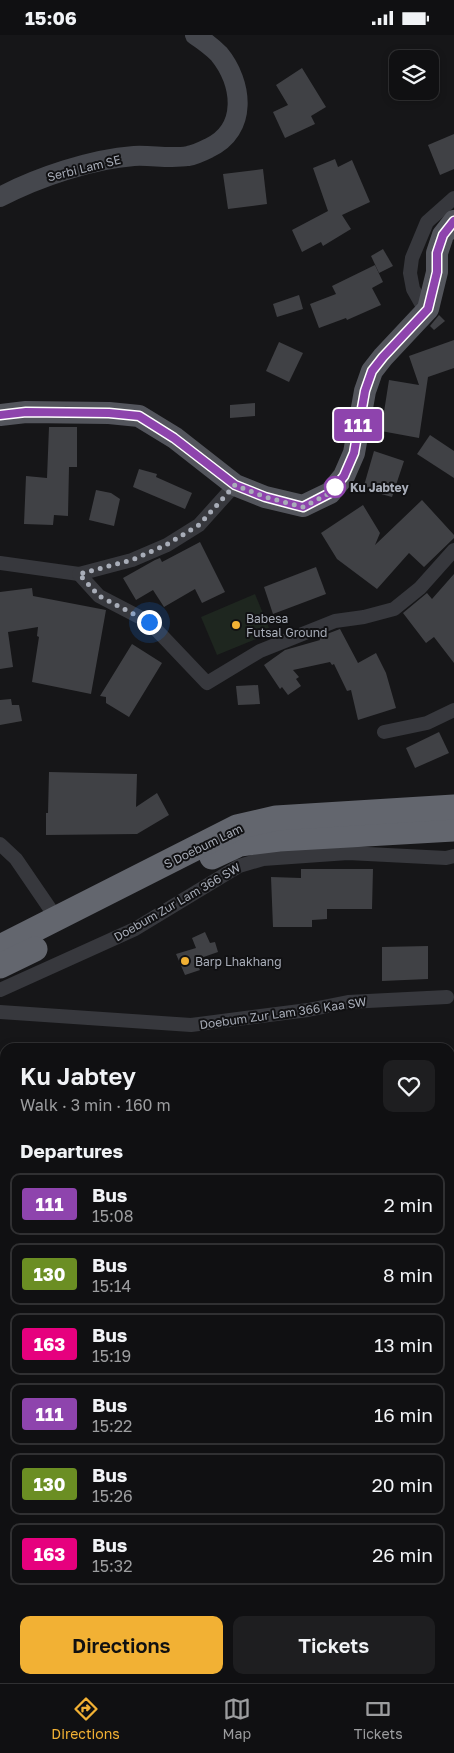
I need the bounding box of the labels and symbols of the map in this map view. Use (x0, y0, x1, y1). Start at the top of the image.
street label: Serbi Lam SE (46, 152, 122, 184)
line badge: 111 (329, 409, 387, 441)
marker: Ku Jabtey (324, 476, 346, 498)
place label: Ku Jabtey (350, 480, 409, 495)
your location (137, 610, 162, 635)
place label: Babesa Futsal Ground (246, 611, 327, 640)
marker: Babesa Futsal Ground (230, 619, 242, 631)
street label: S Doebum Lam (161, 820, 245, 872)
street label: Doebum Zur Lam 366 SW (111, 859, 243, 944)
place label: Barp Lhakhang (195, 954, 282, 969)
marker: Barp Lhakhang (179, 955, 191, 967)
street label: Doebum Zur Lam 366 Kaa SW (199, 994, 368, 1032)

